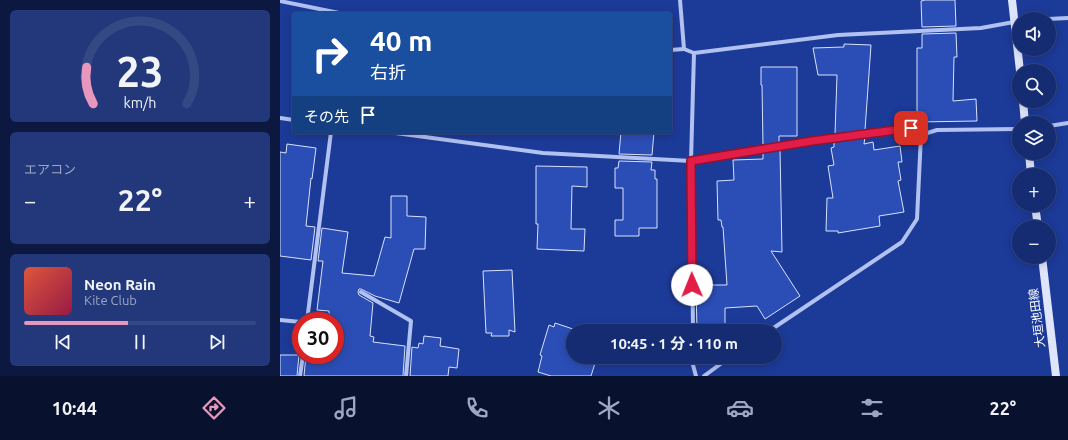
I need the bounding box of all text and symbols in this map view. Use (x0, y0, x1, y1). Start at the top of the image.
map controls (1012, 12, 1056, 264)
button: sound (1012, 12, 1056, 56)
text: 40 m (370, 25, 432, 56)
icon: right (304, 28, 356, 80)
text: 23 (117, 48, 163, 95)
text: 右折 (370, 62, 406, 82)
button: search (1012, 64, 1056, 108)
text: km/h (124, 95, 156, 111)
icon: arrive (357, 104, 379, 126)
text: その先 (304, 108, 349, 125)
pin (894, 111, 928, 145)
button: layers (1012, 116, 1056, 160)
icon: arrive (900, 117, 922, 139)
text: エアコン (24, 162, 76, 176)
button: + (1012, 168, 1056, 212)
text: 22° (118, 183, 162, 217)
text: − (24, 188, 36, 213)
text: + (244, 188, 256, 213)
button: − (1012, 220, 1056, 264)
position arrow (671, 264, 713, 306)
text: Neon Rain (84, 276, 156, 293)
street label: 大垣池田線 (1026, 287, 1047, 349)
text: Kite Club (84, 293, 137, 307)
speed limit sign: 30 (292, 312, 344, 364)
icon: previous (52, 331, 74, 353)
icon: pause (129, 331, 151, 353)
icon: next (206, 331, 228, 353)
text: 10:45 · 1 分 · 110 m (610, 335, 738, 352)
icon: directions (200, 394, 228, 422)
icon: music (332, 394, 360, 422)
icon: phone (463, 394, 491, 422)
icon: climate (595, 394, 623, 422)
icon: car (726, 394, 754, 422)
icon: filters (858, 394, 886, 422)
text: 10:44 (52, 398, 97, 418)
text: 22° (990, 398, 1016, 418)

